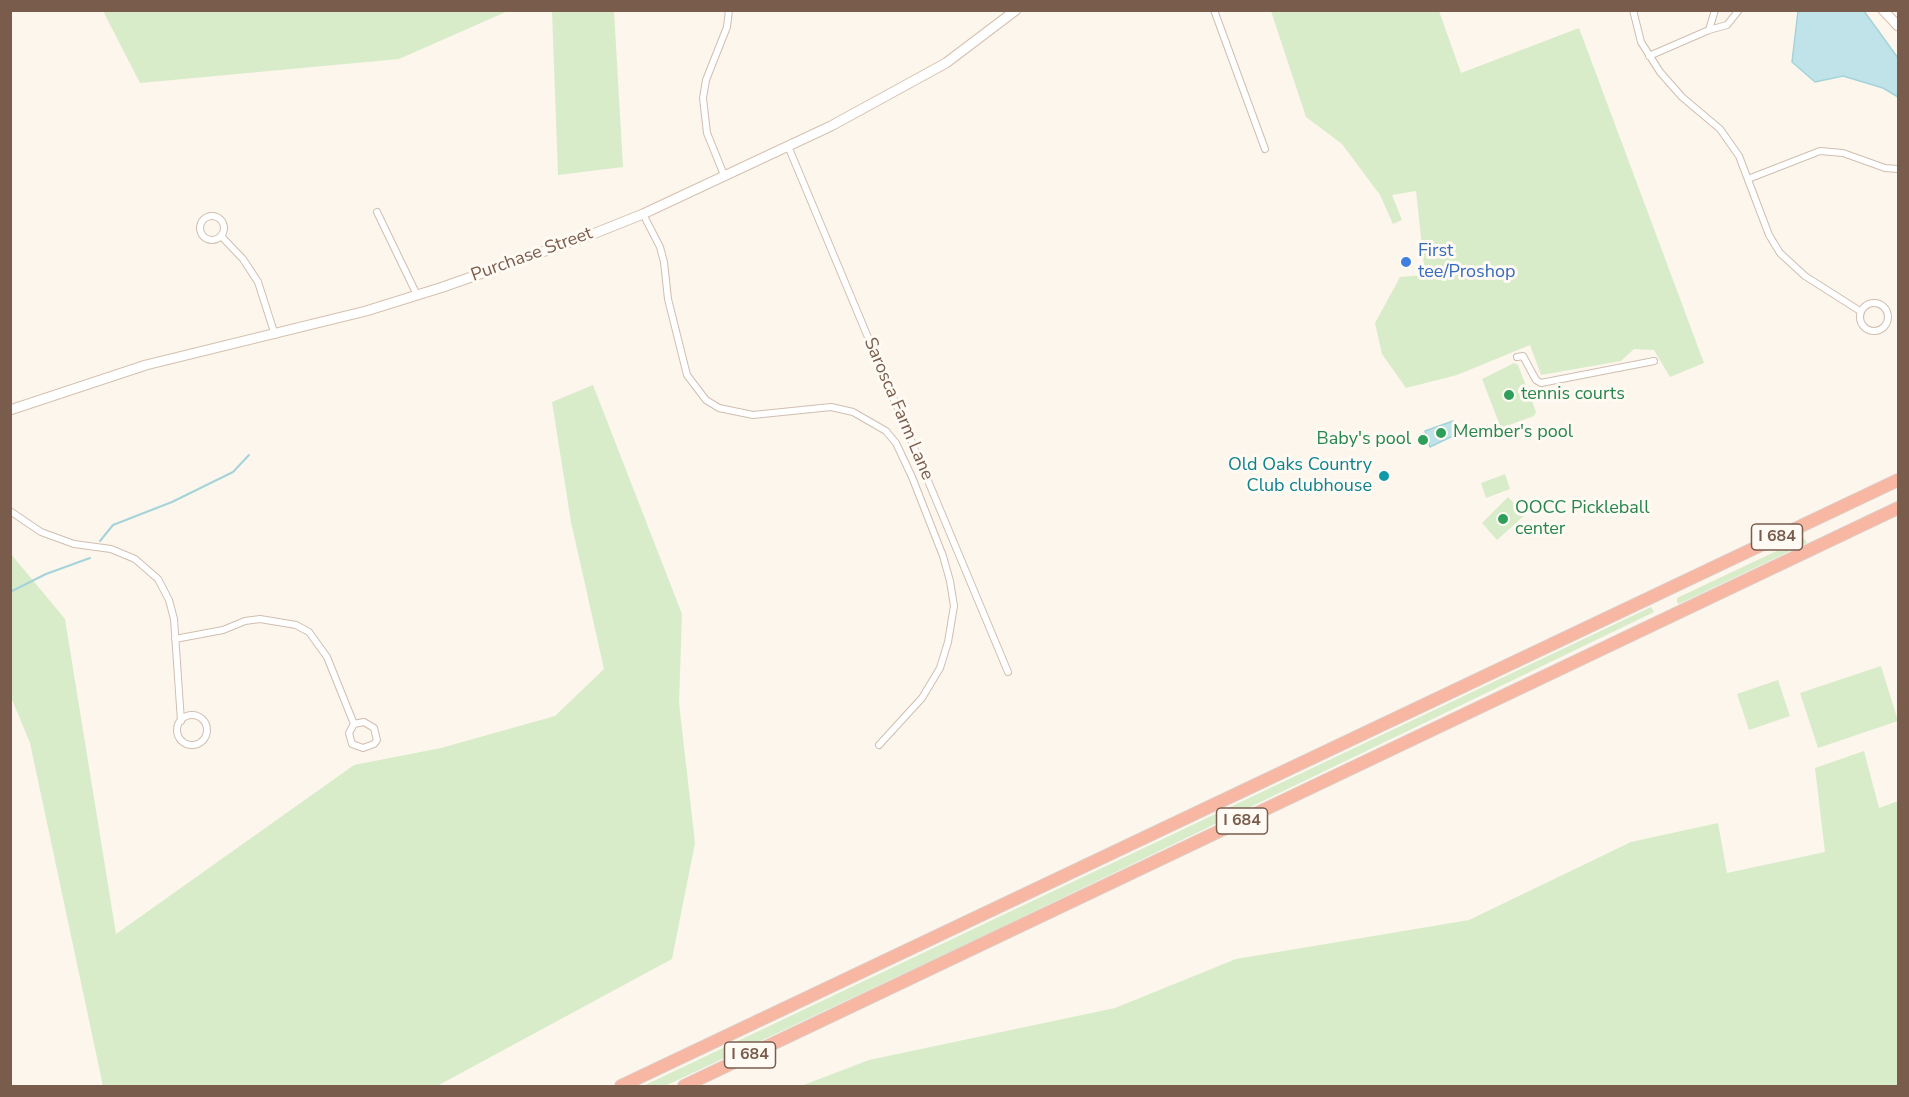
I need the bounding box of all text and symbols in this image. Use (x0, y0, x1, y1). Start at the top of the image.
street label: Purchase Street (468, 223, 596, 287)
place label: First tee/Proshop (1418, 241, 1515, 284)
marker: First tee/Proshop (1399, 255, 1413, 269)
street label: Sarosca Farm Lane (858, 335, 938, 483)
place label: tennis courts (1521, 384, 1625, 406)
marker: tennis courts (1502, 388, 1516, 402)
place label: Member's pool (1453, 422, 1573, 444)
marker: Member's pool (1434, 426, 1448, 440)
place label: Baby's pool (1317, 429, 1411, 451)
marker: Baby's pool (1416, 433, 1430, 447)
place label: Old Oaks Country Club clubhouse (1228, 455, 1372, 498)
marker: Old Oaks Country Club clubhouse (1377, 469, 1391, 483)
place label: OOCC Pickleball center (1515, 498, 1649, 540)
marker: OOCC Pickleball center (1496, 512, 1510, 526)
road number: I 684 (1752, 524, 1802, 550)
road number: I 684 (1216, 808, 1268, 834)
road number: I 684 (724, 1042, 776, 1068)

